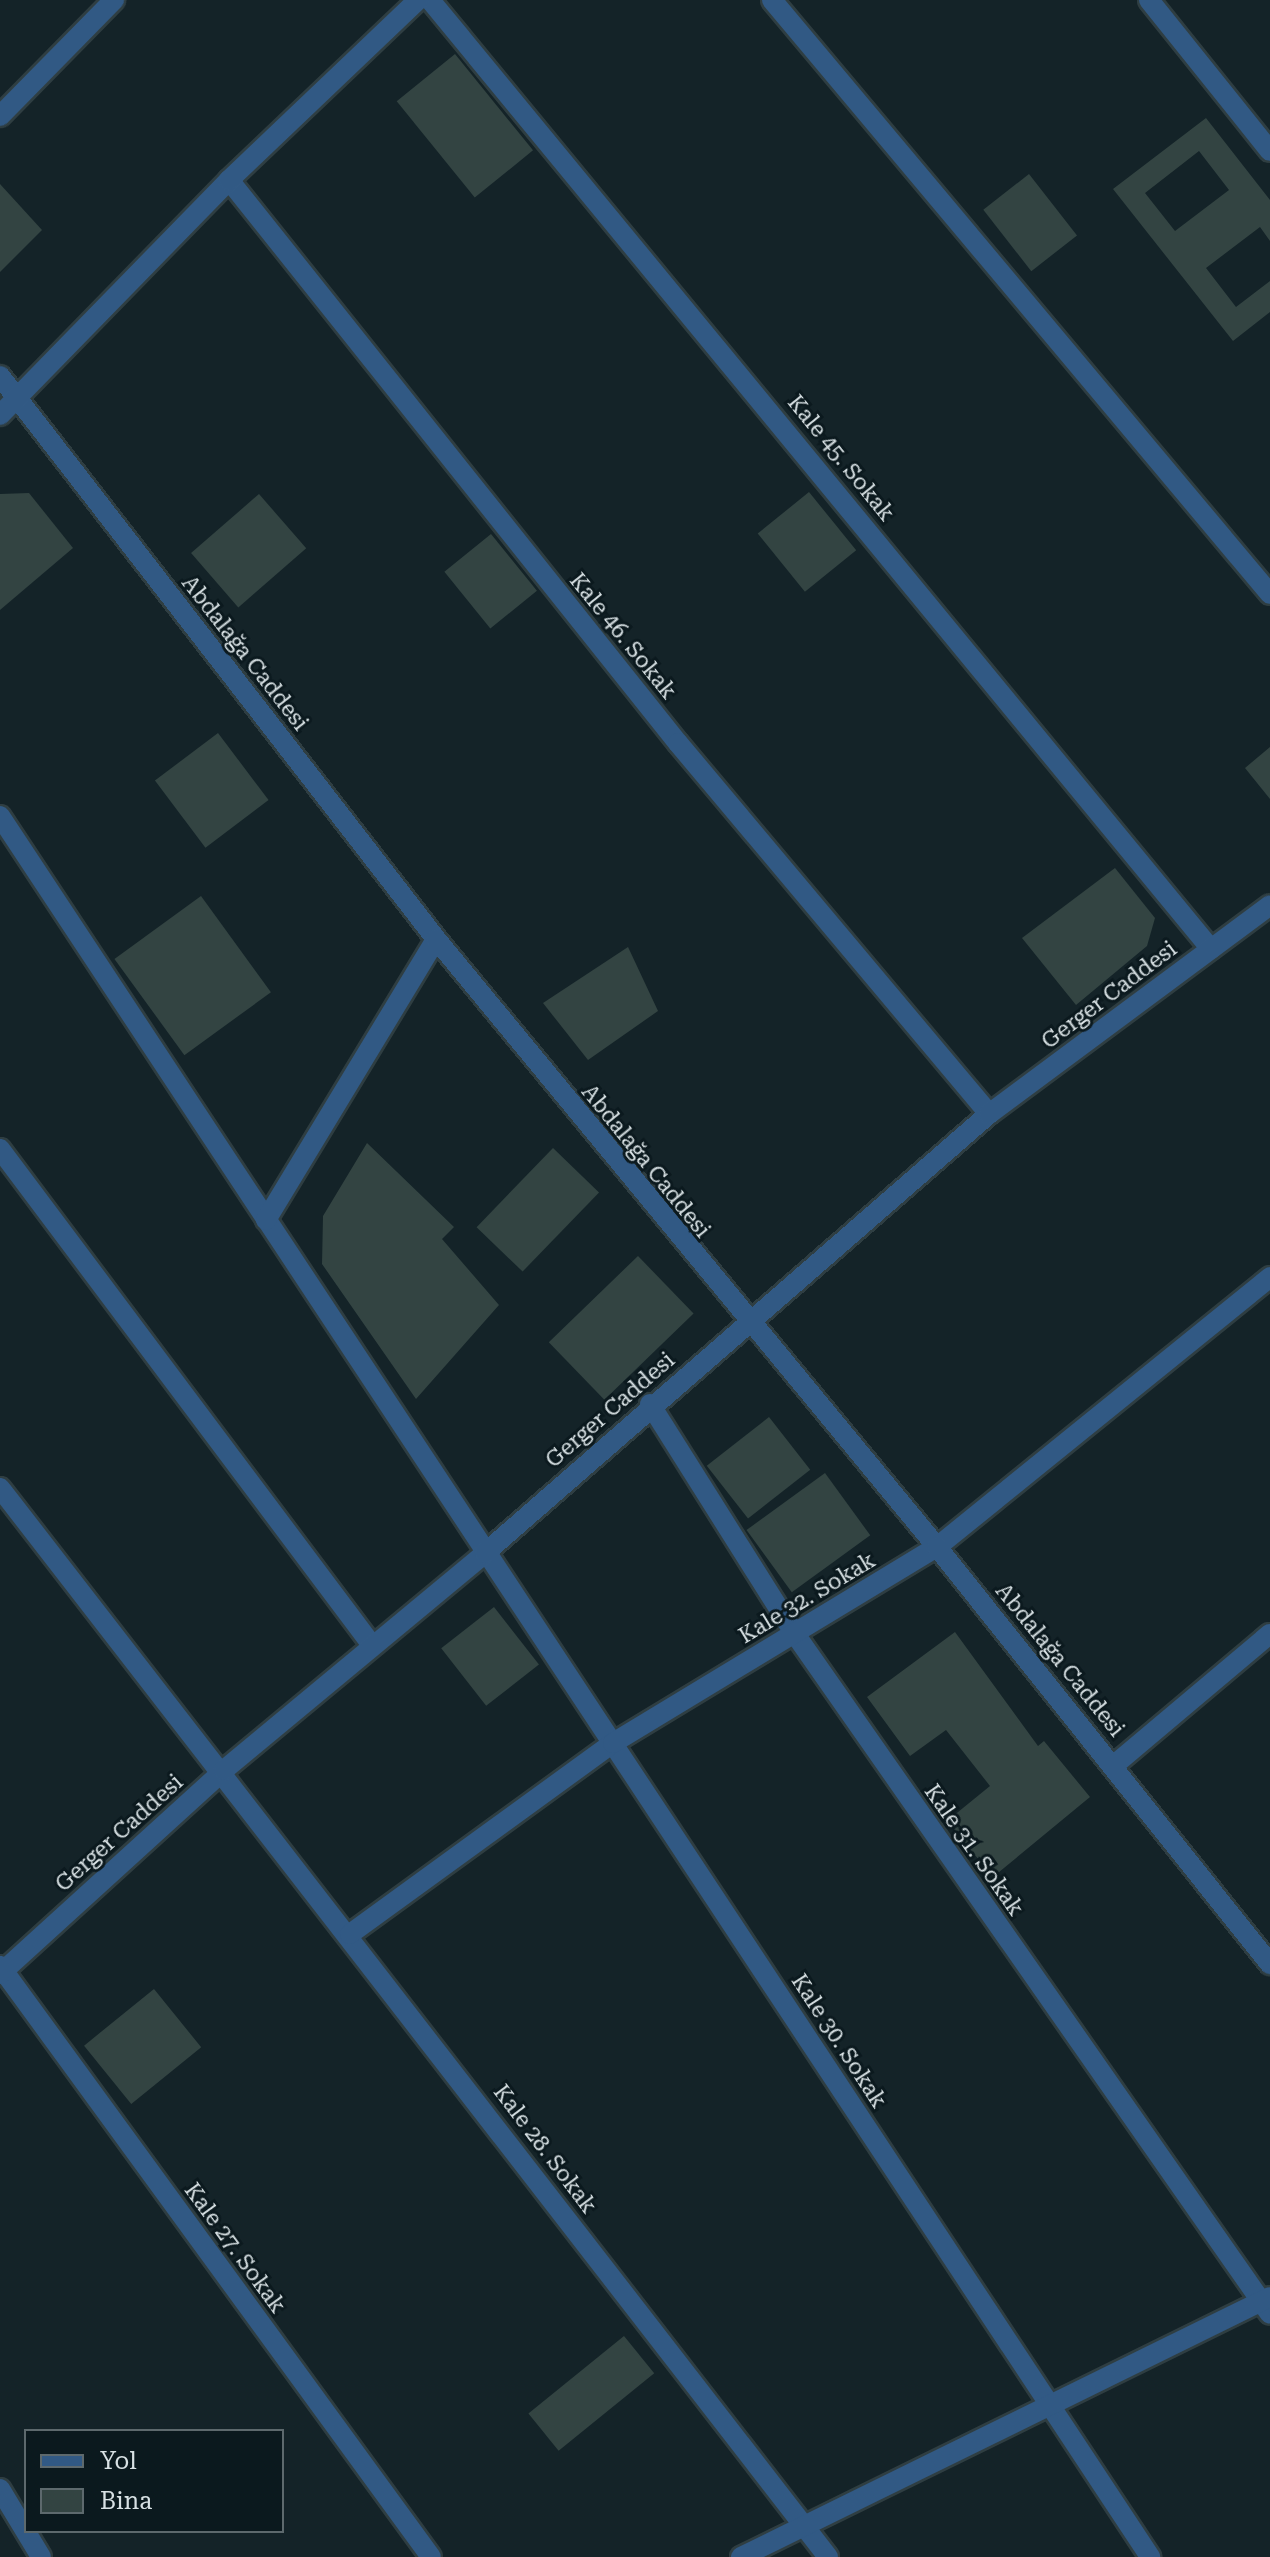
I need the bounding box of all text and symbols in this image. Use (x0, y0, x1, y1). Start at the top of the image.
street label: Kale 45. Sokak (782, 390, 900, 526)
street label: Kale 46. Sokak (564, 568, 682, 704)
street label: Abdalağa Caddesi (176, 570, 314, 736)
street label: Gerger Caddesi (1036, 936, 1182, 1054)
street label: Abdalağa Caddesi (576, 1079, 716, 1243)
street label: Gerger Caddesi (540, 1347, 680, 1473)
street label: Kale 32. Sokak (734, 1547, 880, 1649)
street label: Abdalağa Caddesi (990, 1578, 1130, 1742)
street label: Gerger Caddesi (50, 1769, 188, 1897)
street label: Kale 31. Sokak (919, 1779, 1029, 1921)
street label: Kale 30. Sokak (786, 1969, 892, 2113)
street label: Kale 28. Sokak (488, 2079, 602, 2219)
street label: Kale 27. Sokak (179, 2178, 291, 2318)
legend (24, 2429, 284, 2533)
text: Yol (100, 2447, 137, 2475)
text: Bina (100, 2487, 152, 2515)

